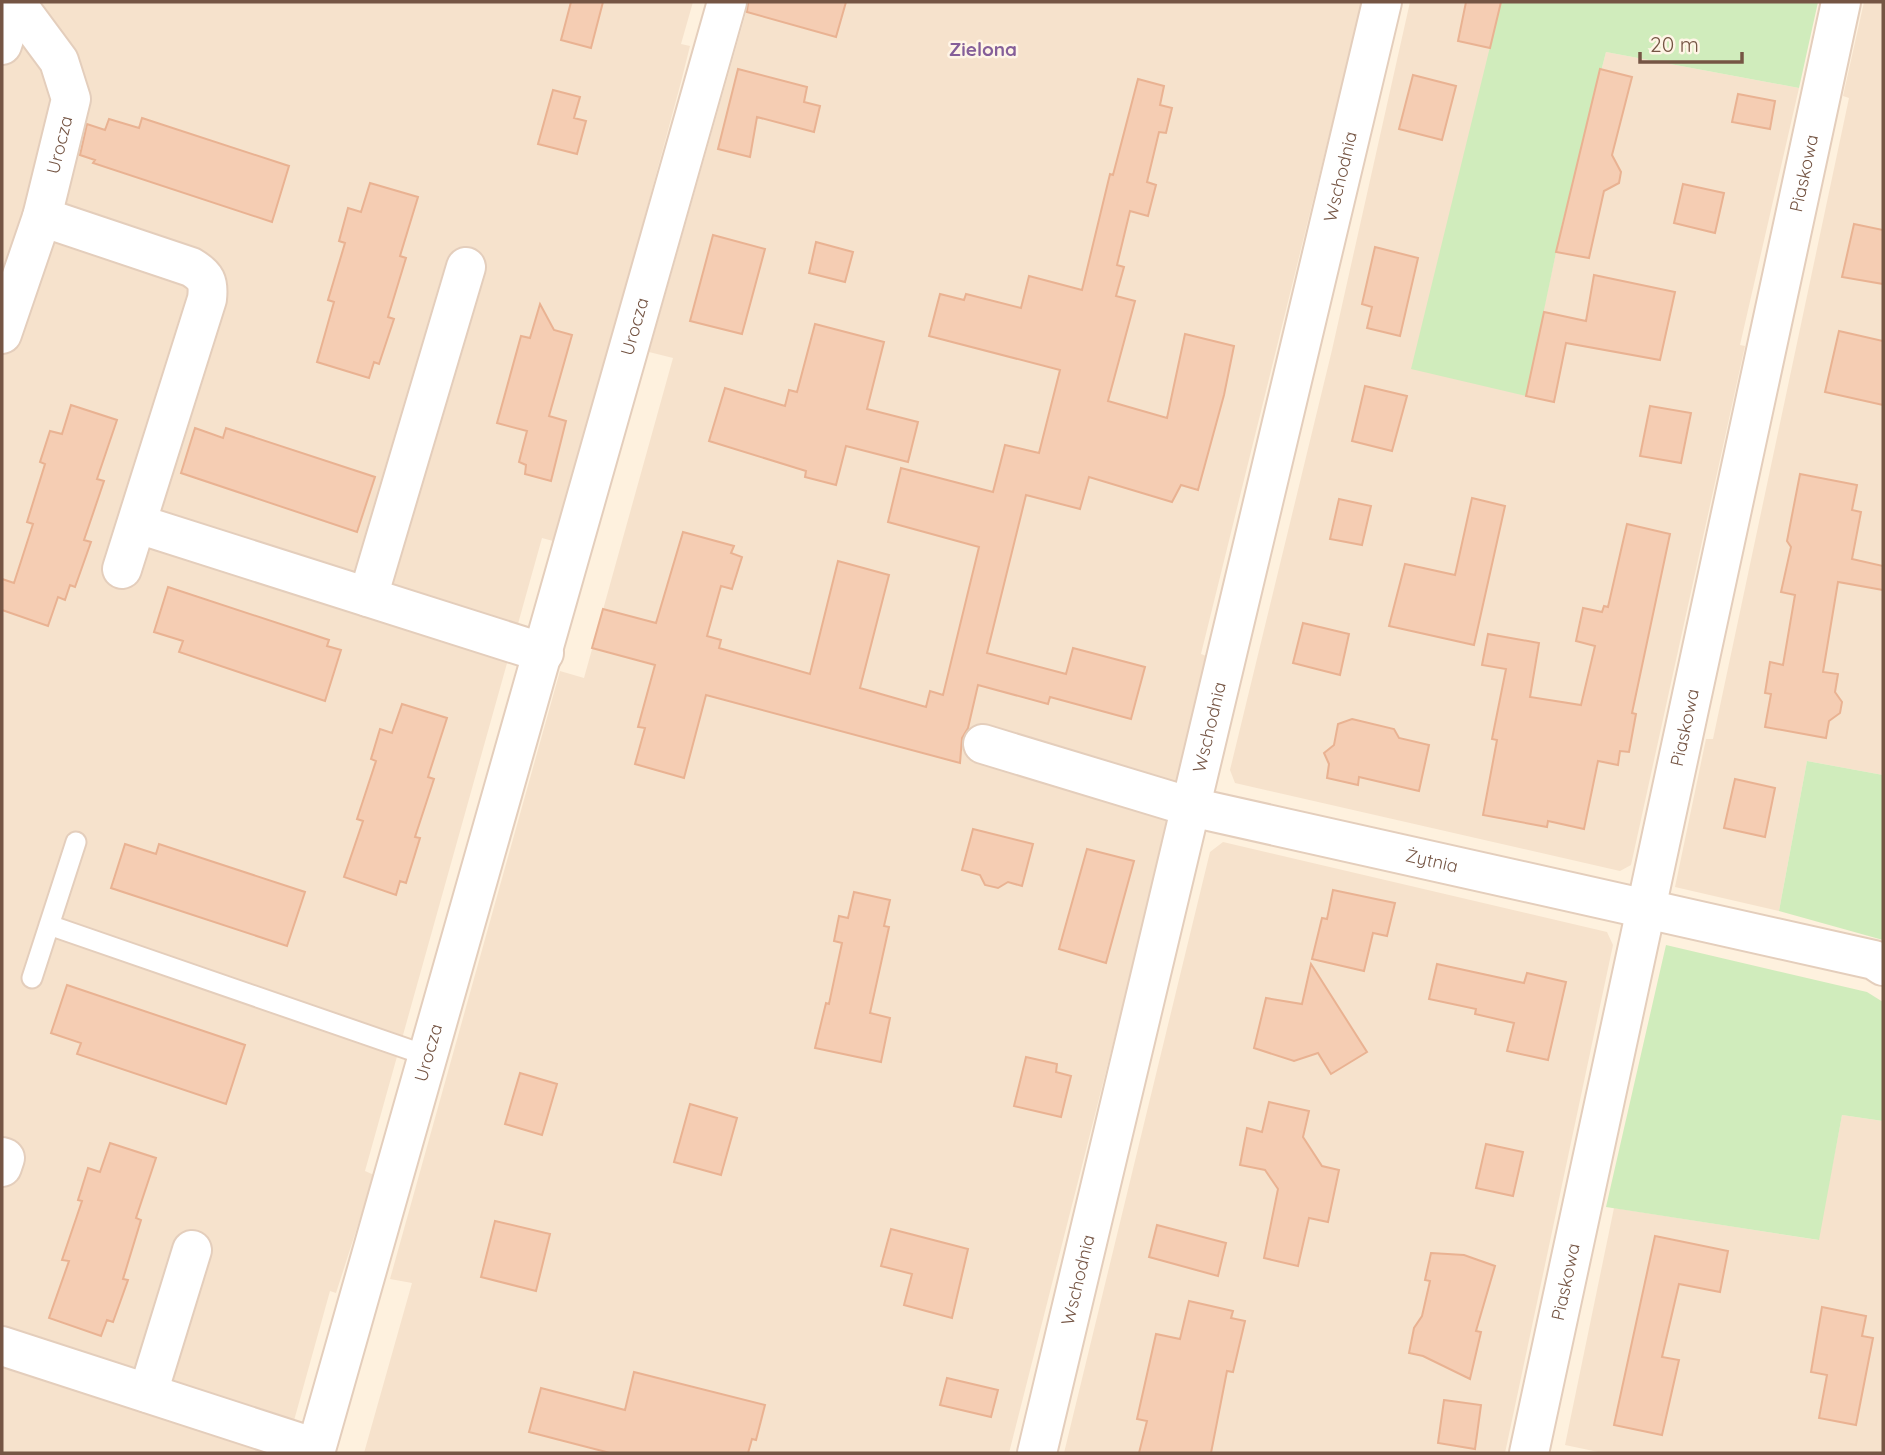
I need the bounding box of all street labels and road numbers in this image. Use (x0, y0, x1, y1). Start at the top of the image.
street label: Urocza (41, 113, 77, 176)
street label: Wschodnia (1318, 129, 1362, 224)
street label: Piaskowa (1784, 132, 1823, 214)
street label: Urocza (615, 295, 654, 358)
street label: Wschodnia (1187, 680, 1231, 775)
street label: Piaskowa (1665, 687, 1704, 768)
street label: Żytnia (1403, 843, 1460, 877)
street label: Urocza (409, 1021, 447, 1084)
street label: Wschodnia (1056, 1232, 1100, 1327)
street label: Piaskowa (1546, 1241, 1585, 1323)

